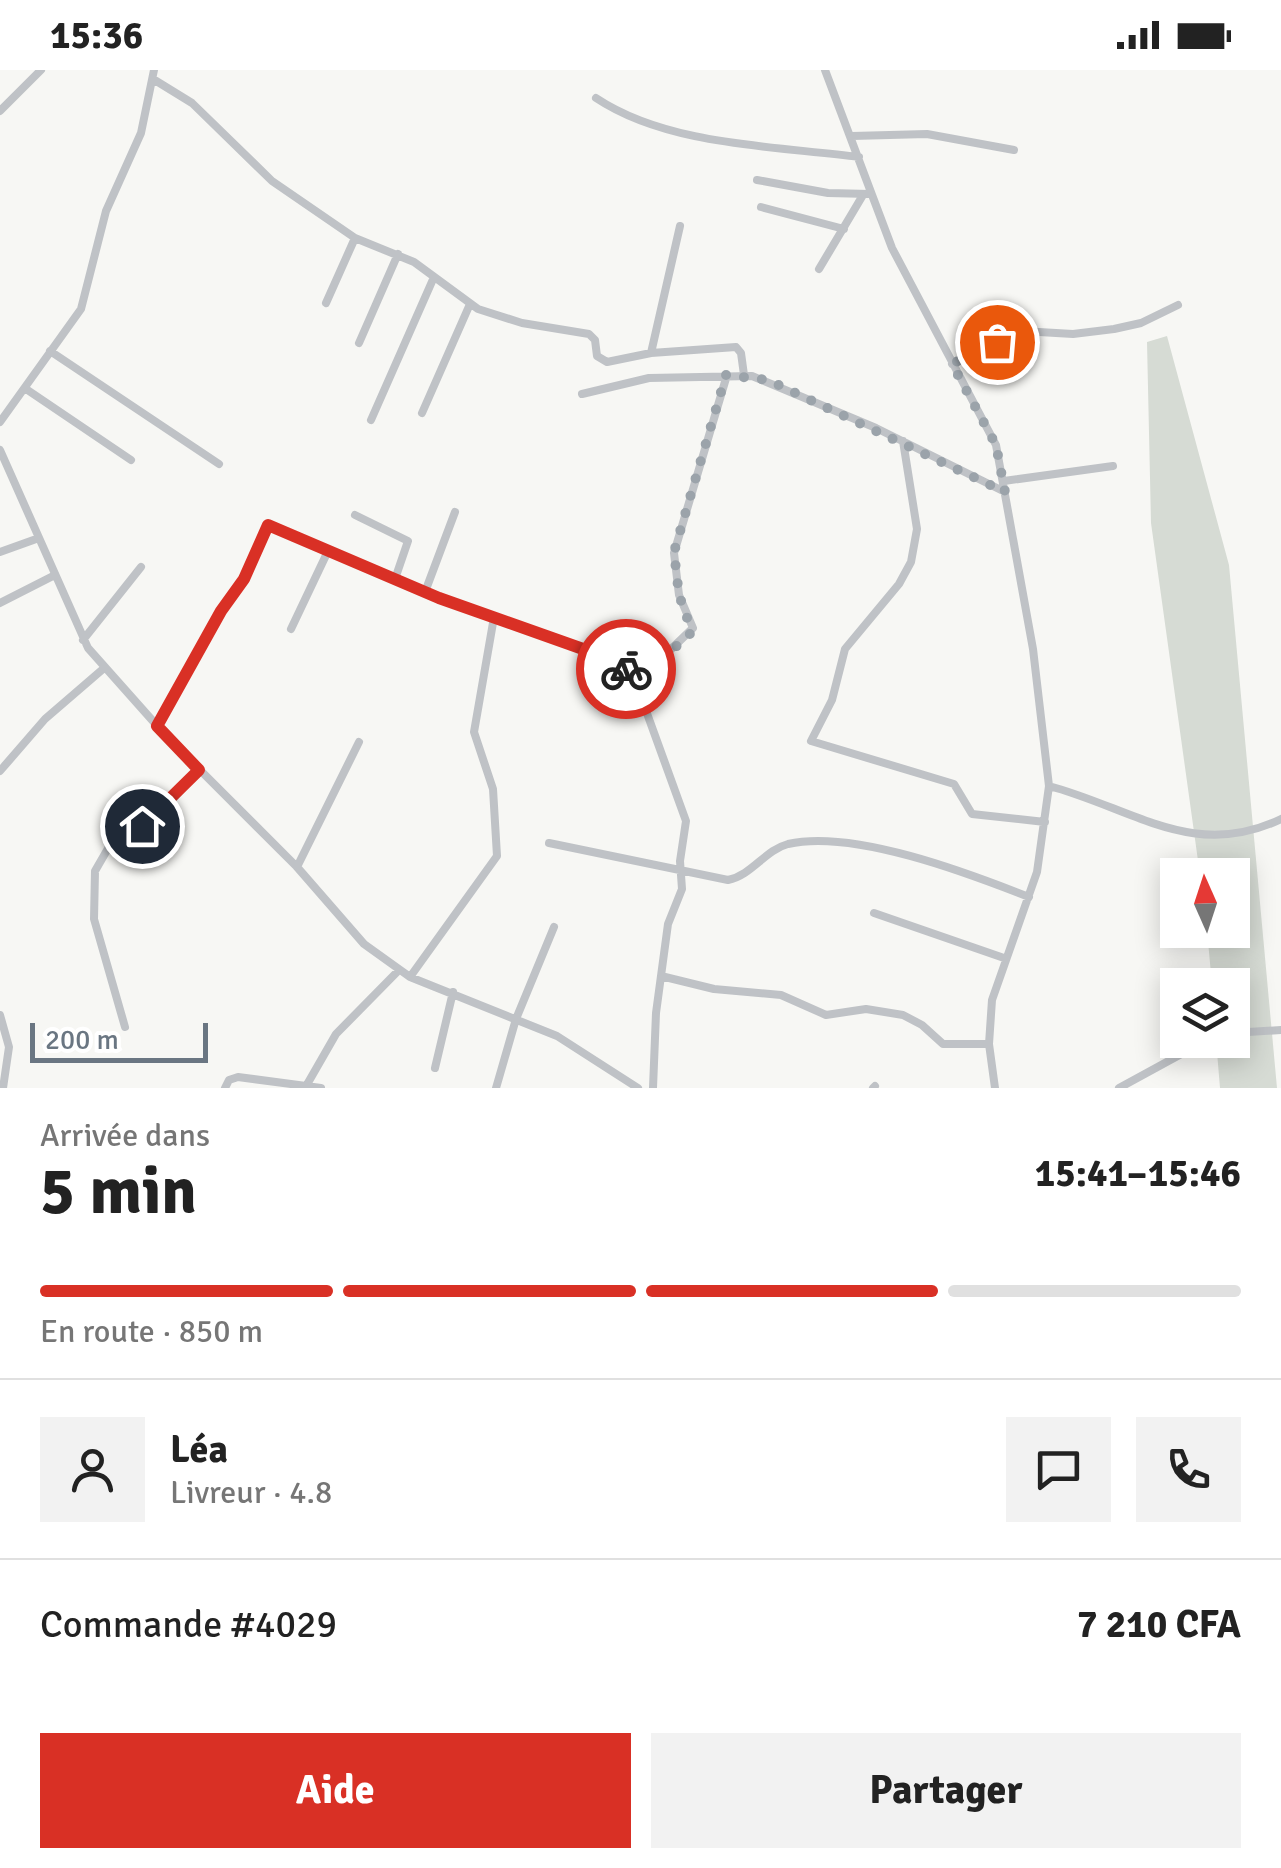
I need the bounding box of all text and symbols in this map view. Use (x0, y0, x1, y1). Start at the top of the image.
text: 15:36 (50, 12, 143, 59)
pin (955, 300, 1040, 385)
icon: bag (970, 315, 1025, 370)
courier (576, 619, 676, 719)
icon: bike (599, 642, 654, 697)
pin (100, 784, 185, 869)
icon: home (115, 799, 170, 854)
north arrow (1160, 858, 1250, 948)
map controls (1160, 858, 1250, 1058)
button: layers (1160, 968, 1250, 1058)
scale bar (30, 1018, 208, 1063)
text: 200 m (45, 1023, 119, 1057)
text: Arrivée dans (40, 1116, 210, 1155)
text: 15:41–15:46 (1035, 1150, 1241, 1197)
text: 5 min (40, 1152, 197, 1232)
text: En route · 850 m (40, 1312, 263, 1351)
button: person (40, 1417, 145, 1522)
button: chat (1006, 1417, 1111, 1522)
button: phone (1136, 1417, 1241, 1522)
text: Léa (170, 1426, 228, 1473)
text: Livreur · 4.8 (170, 1473, 332, 1512)
text: Commande #4029 (40, 1601, 337, 1648)
text: 7 210 CFA (1077, 1601, 1241, 1648)
button: Aide (40, 1733, 631, 1848)
button: Partager (651, 1733, 1241, 1848)

